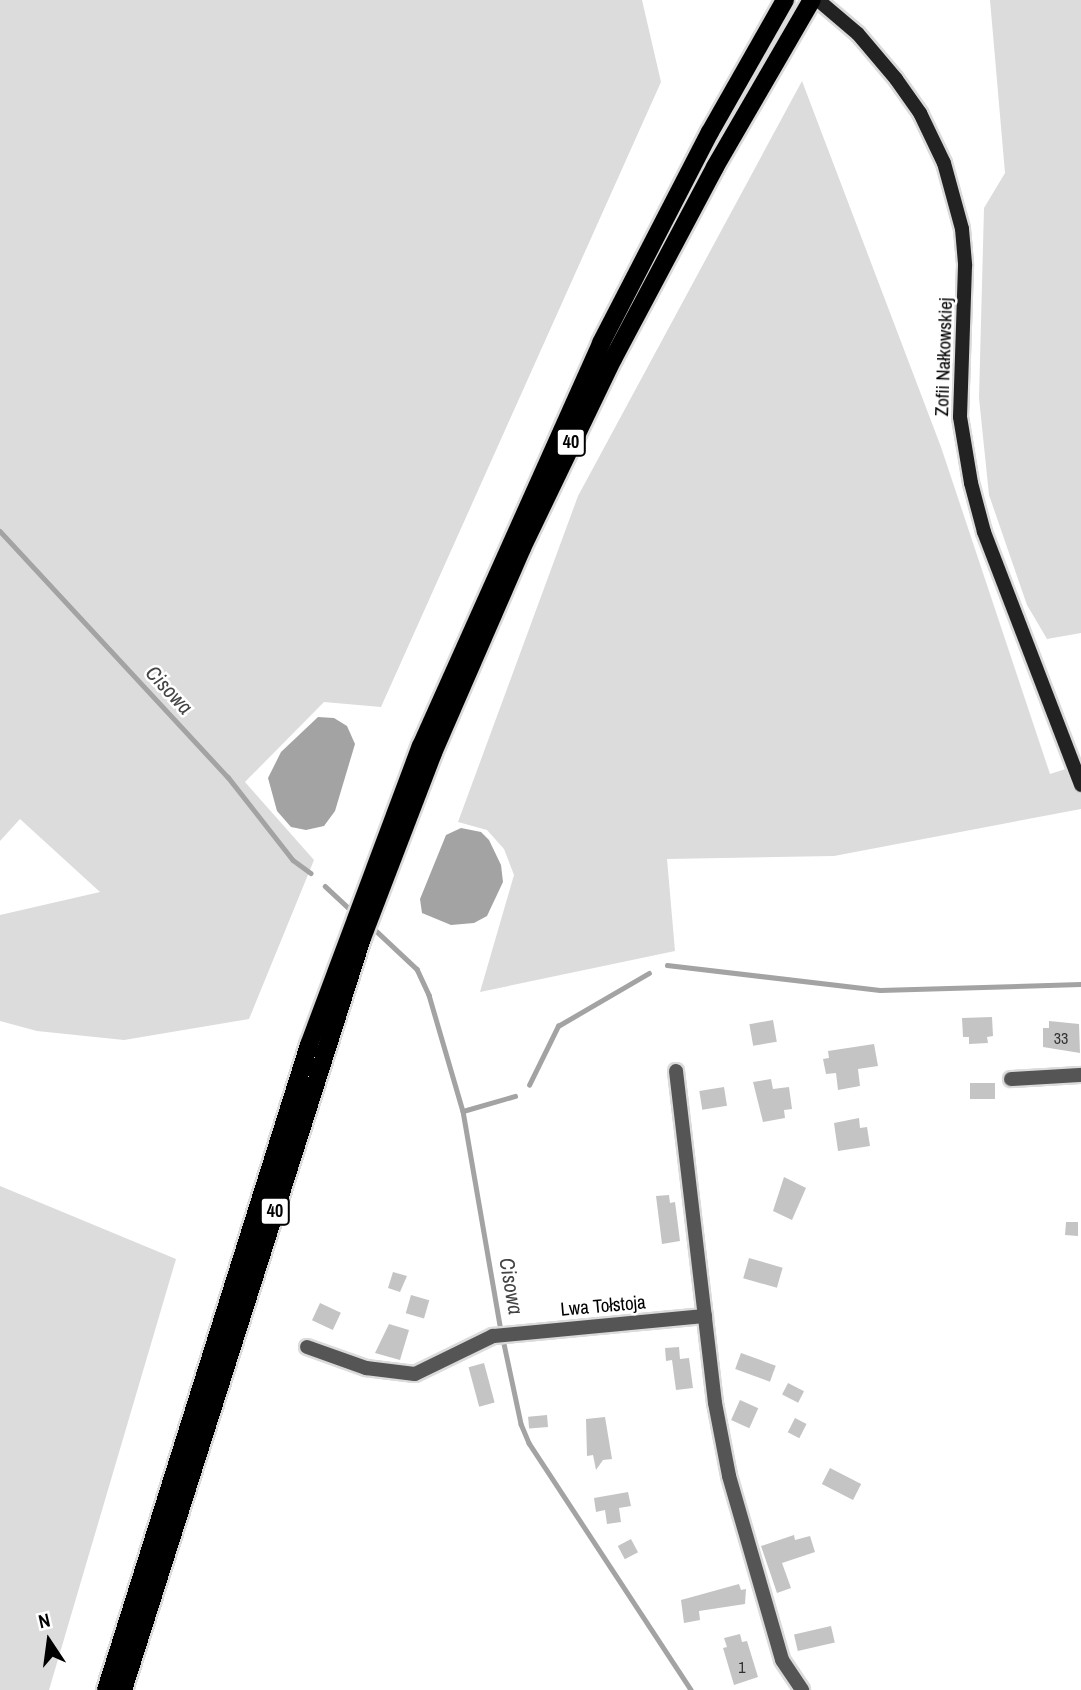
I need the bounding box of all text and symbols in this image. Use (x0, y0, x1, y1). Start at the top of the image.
street label: Zofii Nałkowskiej (931, 297, 957, 417)
road number: 40 (555, 428, 587, 457)
water label: Cisowa (140, 660, 198, 720)
house number: 33 (1054, 1028, 1068, 1048)
road number: 40 (259, 1196, 291, 1226)
water label: Cisowa (494, 1256, 528, 1316)
street label: Lwa Tołstoja (559, 1291, 647, 1321)
north arrow (14, 1606, 84, 1676)
text: N (36, 1607, 53, 1634)
house number: 1 (738, 1657, 746, 1677)

